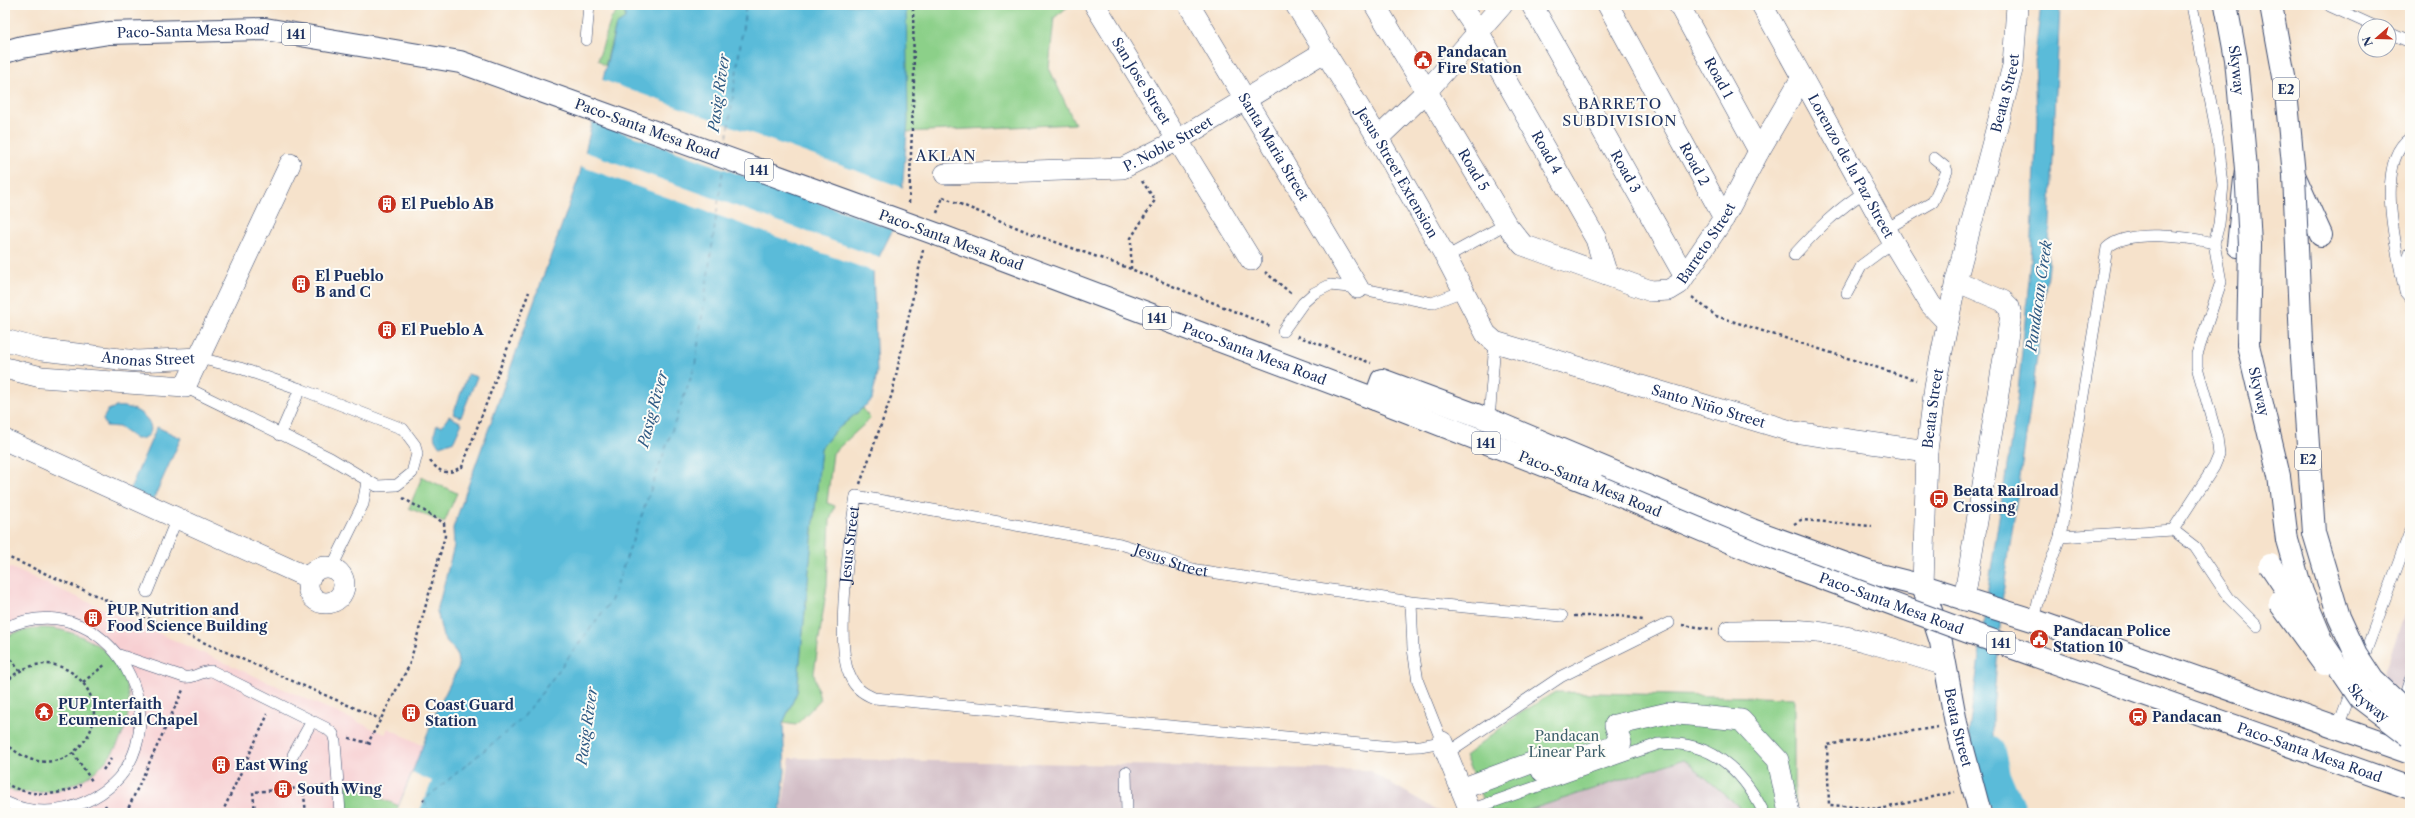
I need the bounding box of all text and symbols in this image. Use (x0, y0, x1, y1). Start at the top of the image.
north arrow (2357, 18, 2397, 58)
street label: Paco-Santa Mesa Road (117, 19, 271, 42)
road number: 141 (282, 23, 310, 45)
street label: San Jose Street (1108, 34, 1175, 128)
text: N (2359, 34, 2376, 48)
place label: Pandacan Fire Station (1437, 43, 1522, 77)
street label: Skyway (2225, 44, 2248, 96)
public building icon: Pandacan Fire Station (1412, 49, 1434, 71)
water label: Pasig River (703, 52, 734, 134)
street label: Beata Street (1987, 53, 2023, 134)
street label: Road 1 (1700, 54, 1737, 102)
road number: E2 (2273, 78, 2299, 100)
street label: Santa Maria Street (1234, 89, 1313, 204)
street label: Lorenzo de la Paz Street (1804, 91, 1898, 241)
street label: Paco-Santa Mesa Road (572, 94, 722, 164)
district label: BARRETO SUBDIVISION (1562, 94, 1678, 130)
street label: Jesus Street Extension (1351, 103, 1442, 241)
street label: P. Noble Street (1120, 112, 1216, 175)
street label: Road 4 (1527, 128, 1566, 177)
street label: Road 2 (1676, 139, 1714, 189)
street label: Road 5 (1454, 145, 1493, 194)
district label: AKLAN (914, 146, 977, 165)
street label: Road 3 (1607, 147, 1645, 196)
road number: 141 (745, 159, 773, 181)
building icon: El Pueblo AB (376, 193, 398, 215)
place label: El Pueblo AB (401, 195, 494, 213)
street label: Barreto Street (1673, 200, 1739, 287)
street label: Paco-Santa Mesa Road (876, 205, 1026, 275)
water label: Pandacan Creek (2021, 239, 2056, 354)
place label: El Pueblo B and C (315, 267, 384, 301)
building icon: El Pueblo B and C (290, 273, 312, 295)
road number: 141 (1143, 307, 1171, 329)
street label: Paco-Santa Mesa Road (1180, 318, 1329, 389)
building icon: El Pueblo A (376, 319, 398, 341)
place label: El Pueblo A (401, 321, 485, 339)
street label: Anonas Street (100, 348, 195, 370)
street label: Skyway (2244, 365, 2274, 418)
street label: Beata Street (1918, 367, 1947, 449)
water label: Pasig River (633, 368, 672, 450)
street label: Santo Niño Street (1649, 381, 1768, 432)
road number: 141 (1472, 432, 1500, 454)
street label: Paco-Santa Mesa Road (1516, 447, 1664, 521)
road number: E2 (2295, 448, 2321, 470)
place label: Beata Railroad Crossing (1953, 482, 2059, 516)
bus stop icon: Beata Railroad Crossing (1928, 488, 1950, 510)
street label: Jesus Street (836, 505, 863, 585)
street label: Jesus Street (1130, 539, 1209, 581)
street label: Paco-Santa Mesa Road (1817, 569, 1966, 639)
place label: PUP Nutrition and Food Science Building (107, 601, 268, 635)
building icon: PUP Nutrition and Food Science Building (82, 607, 104, 629)
place label: Pandacan Police Station 10 (2053, 622, 2171, 656)
public building icon: Pandacan Police Station 10 (2028, 628, 2050, 650)
road number: 141 (1987, 632, 2015, 654)
street label: Skyway (2344, 680, 2393, 726)
water label: Pasig River (571, 685, 602, 767)
street label: Beata Street (1941, 686, 1976, 769)
place label: PUP Interfaith Ecumenical Chapel (58, 695, 198, 729)
place label: Coast Guard Station (425, 696, 515, 730)
temple icon: PUP Interfaith Ecumenical Chapel (33, 701, 55, 723)
building icon: Coast Guard Station (400, 702, 422, 724)
station icon: Pandacan (2127, 706, 2149, 728)
place label: Pandacan (2152, 708, 2222, 726)
street label: Paco-Santa Mesa Road (2235, 719, 2385, 787)
park label: Pandacan Linear Park (1528, 727, 1606, 761)
building icon: East Wing (210, 754, 232, 776)
place label: East Wing (235, 756, 309, 774)
building icon: South Wing (272, 778, 294, 800)
place label: South Wing (297, 780, 383, 798)

